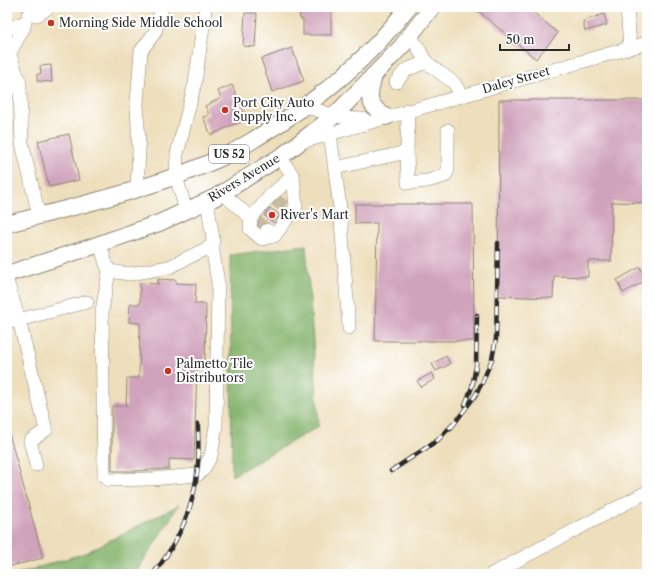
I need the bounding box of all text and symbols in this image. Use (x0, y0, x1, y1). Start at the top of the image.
place label: Morning Side Middle School (59, 15, 223, 30)
marker: Morning Side Middle School (46, 18, 56, 28)
scale bar (500, 26, 569, 52)
text: 50 m (506, 32, 535, 47)
street label: Daley Street (480, 63, 552, 96)
place label: Port City Auto Supply Inc. (233, 95, 314, 124)
marker: Port City Auto Supply Inc. (220, 105, 230, 115)
road number: US 52 (209, 145, 249, 163)
street label: Rivers Avenue (205, 150, 282, 205)
place label: River's Mart (280, 207, 350, 222)
marker: River's Mart (267, 210, 277, 220)
place label: Palmetto Tile Distributors (176, 356, 253, 385)
marker: Palmetto Tile Distributors (163, 366, 173, 376)

